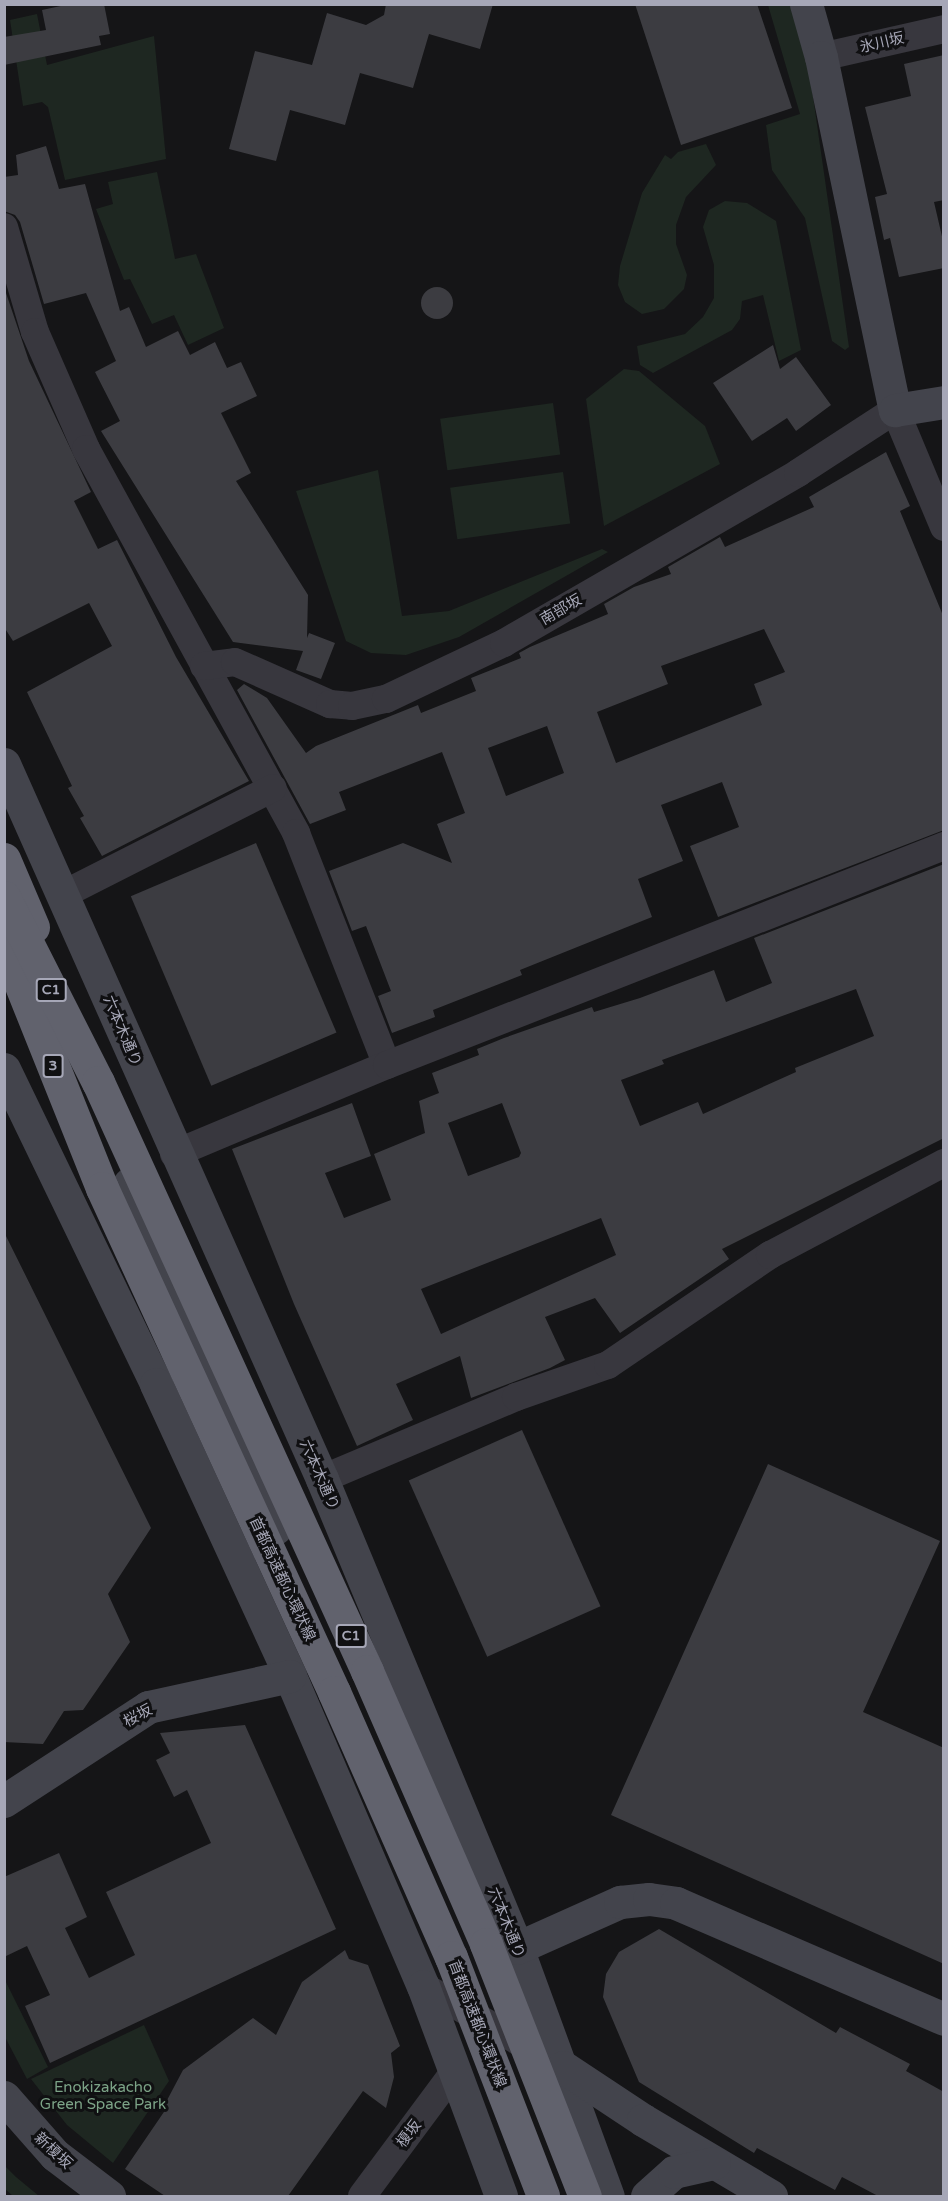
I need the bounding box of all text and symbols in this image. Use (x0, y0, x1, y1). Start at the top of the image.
street label: 氷川坂 (858, 29, 906, 57)
street label: 南部坂 (537, 591, 585, 629)
road number: C1 (34, 979, 68, 1001)
street label: 六本木通り (99, 993, 145, 1069)
road number: 3 (42, 1055, 64, 1077)
street label: 六本木通り (296, 1437, 342, 1513)
street label: 首都高速都心環状線 (245, 1514, 319, 1644)
road number: C1 (334, 1625, 368, 1647)
street label: 桜坂 (121, 1701, 155, 1731)
street label: 六本木通り (484, 1885, 528, 1961)
street label: 首都高速都心環状線 (444, 1958, 510, 2090)
park label: Enokizakacho Green Space Park (40, 2078, 166, 2113)
street label: 榎坂 (393, 2117, 425, 2151)
street label: 新榎坂 (30, 2129, 76, 2173)

